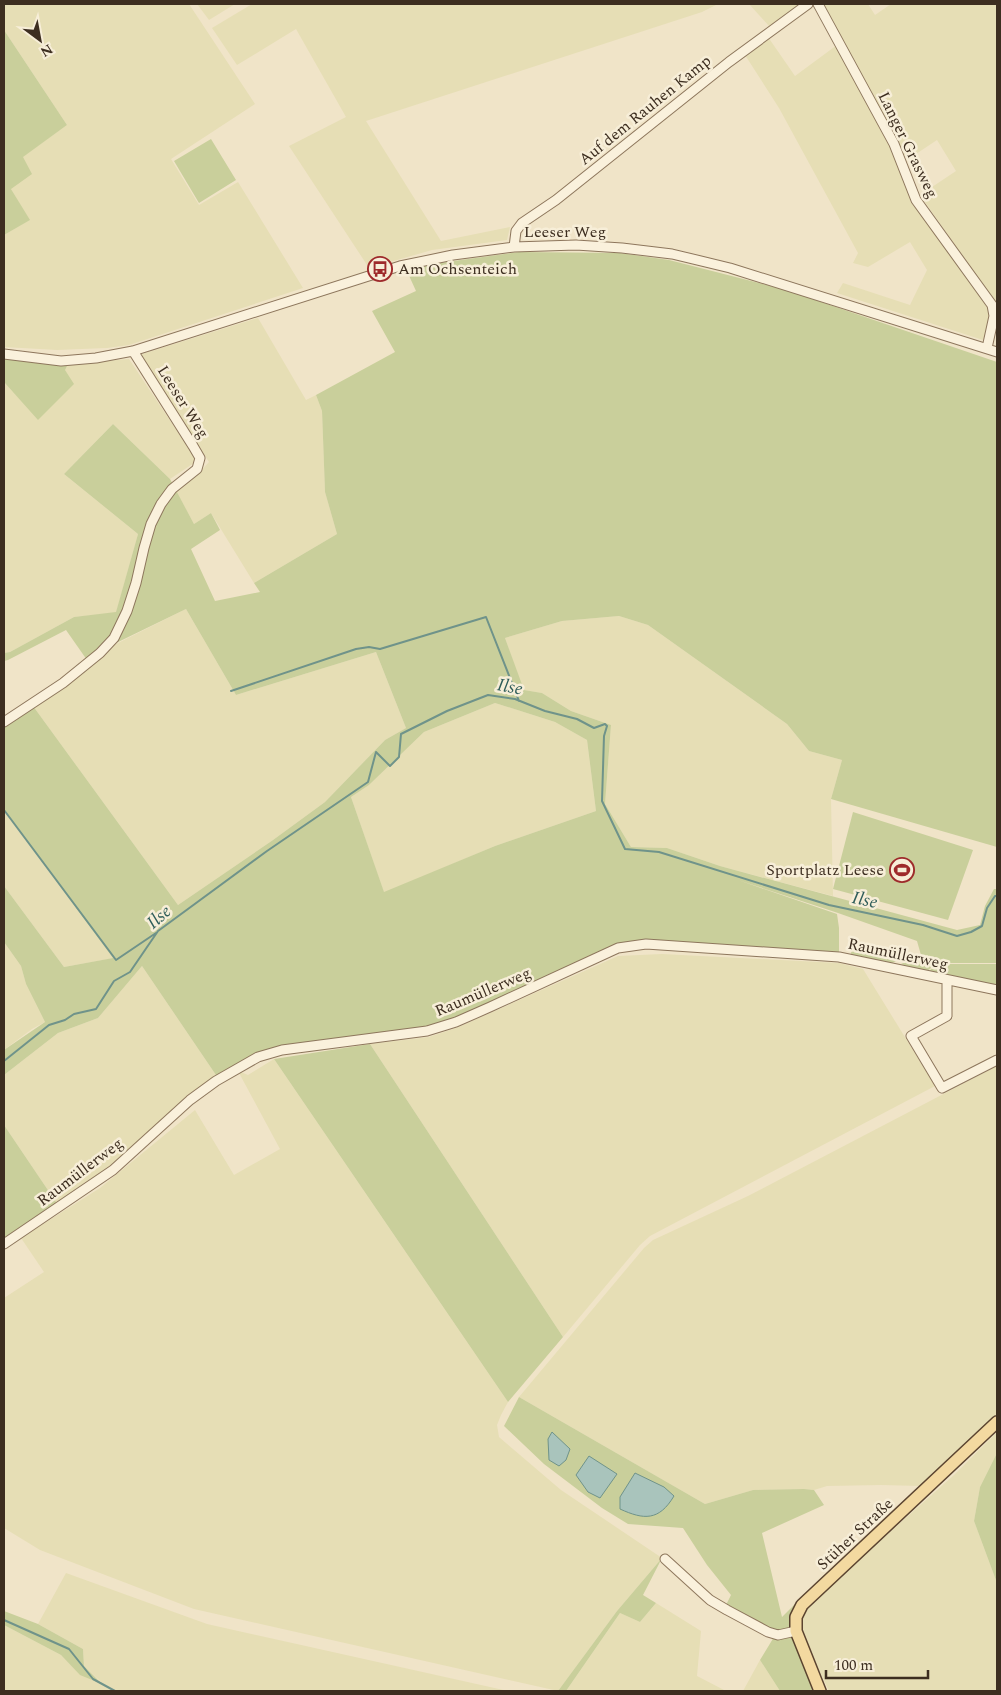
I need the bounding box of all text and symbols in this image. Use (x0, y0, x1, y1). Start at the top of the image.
north arrow (15, 15, 65, 65)
text: N (36, 39, 57, 63)
street label: Auf dem Rauhen Kamp (574, 49, 716, 171)
street label: Langer Grasweg (872, 88, 944, 202)
street label: Leeser Weg (524, 220, 606, 244)
bus stop icon: Am Ochsenteich (367, 256, 393, 282)
place label: Am Ochsenteich (398, 257, 517, 281)
street label: Leeser Weg (151, 361, 215, 443)
water label: Ilse (495, 671, 525, 703)
sports icon: Sportplatz Leese (889, 857, 915, 883)
place label: Sportplatz Leese (766, 858, 884, 882)
water label: Ilse (850, 884, 880, 916)
water label: Ilse (141, 898, 178, 936)
street label: Raumüllerweg (845, 932, 951, 976)
street label: Raumüllerweg (431, 961, 535, 1023)
street label: Raumüllerweg (32, 1132, 128, 1212)
street label: Stüher Straße (811, 1492, 899, 1576)
scale bar (826, 1648, 928, 1680)
text: 100 m (834, 1654, 873, 1677)

